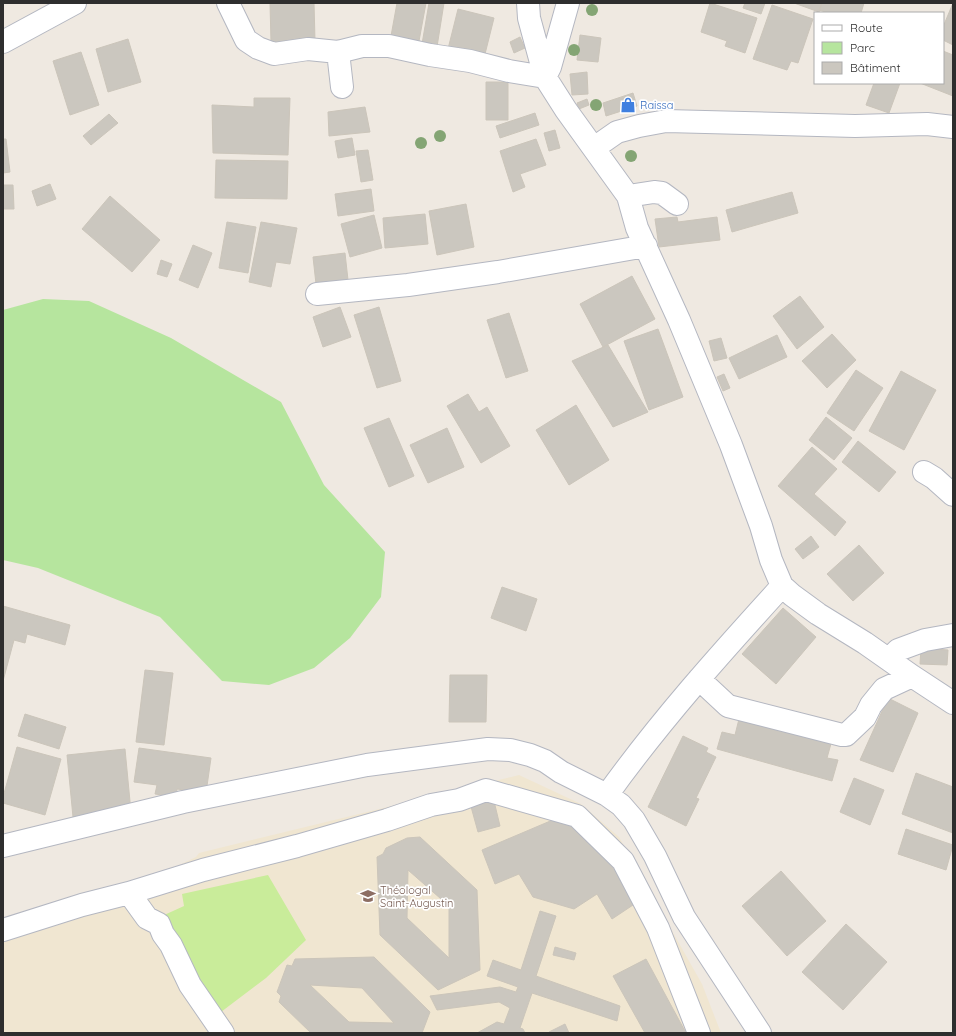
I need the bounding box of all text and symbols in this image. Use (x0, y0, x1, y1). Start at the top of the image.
legend (814, 12, 944, 84)
text: Route (850, 20, 883, 35)
text: Parc (850, 40, 875, 55)
text: Bâtiment (850, 60, 900, 75)
shop icon: Raissa (619, 96, 637, 114)
place label: Raissa (640, 98, 674, 112)
place label: Théologal Saint-Augustin (380, 883, 453, 910)
school or university icon: Théologal Saint-Augustin (359, 887, 377, 905)

